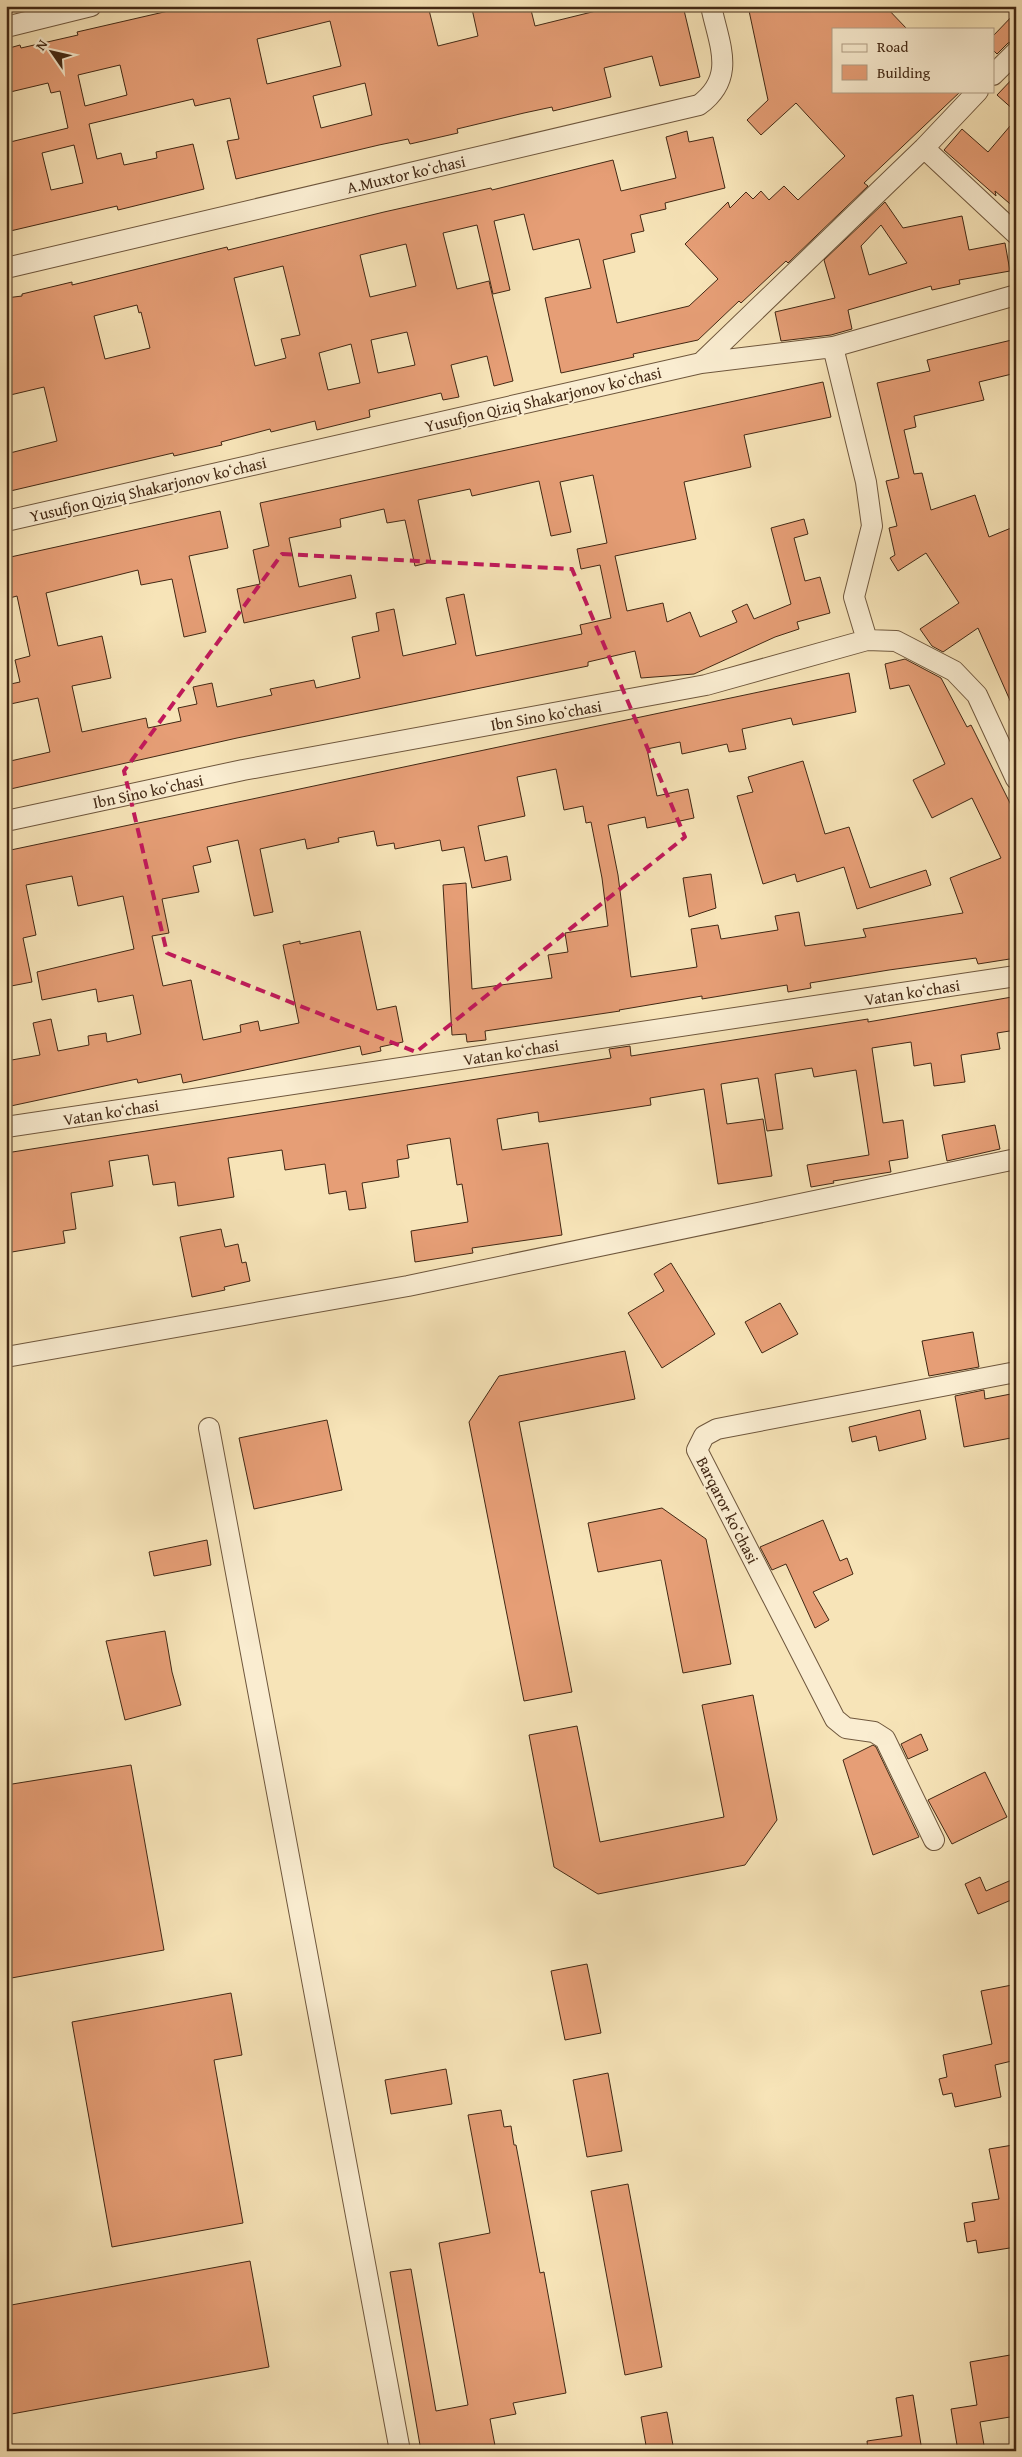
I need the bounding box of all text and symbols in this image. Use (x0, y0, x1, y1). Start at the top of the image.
north arrow (28, 28, 78, 78)
legend (832, 28, 994, 92)
text: N (30, 35, 52, 54)
text: Road (877, 36, 908, 57)
text: Building (877, 62, 931, 83)
street label: A.Muxtor koʻchasi (344, 149, 468, 199)
street label: Yusufjon Qiziq Shakarjonov koʻchasi (422, 360, 664, 438)
street label: Yusufjon Qiziq Shakarjonov koʻchasi (27, 450, 269, 528)
street label: Ibn Sino koʻchasi (489, 693, 604, 737)
street label: Ibn Sino koʻchasi (90, 767, 206, 814)
street label: Vatan koʻchasi (862, 973, 962, 1011)
street label: Vatan koʻchasi (461, 1033, 561, 1071)
street label: Vatan koʻchasi (61, 1093, 161, 1131)
street label: Barqaror koʻchasi (691, 1452, 766, 1568)

